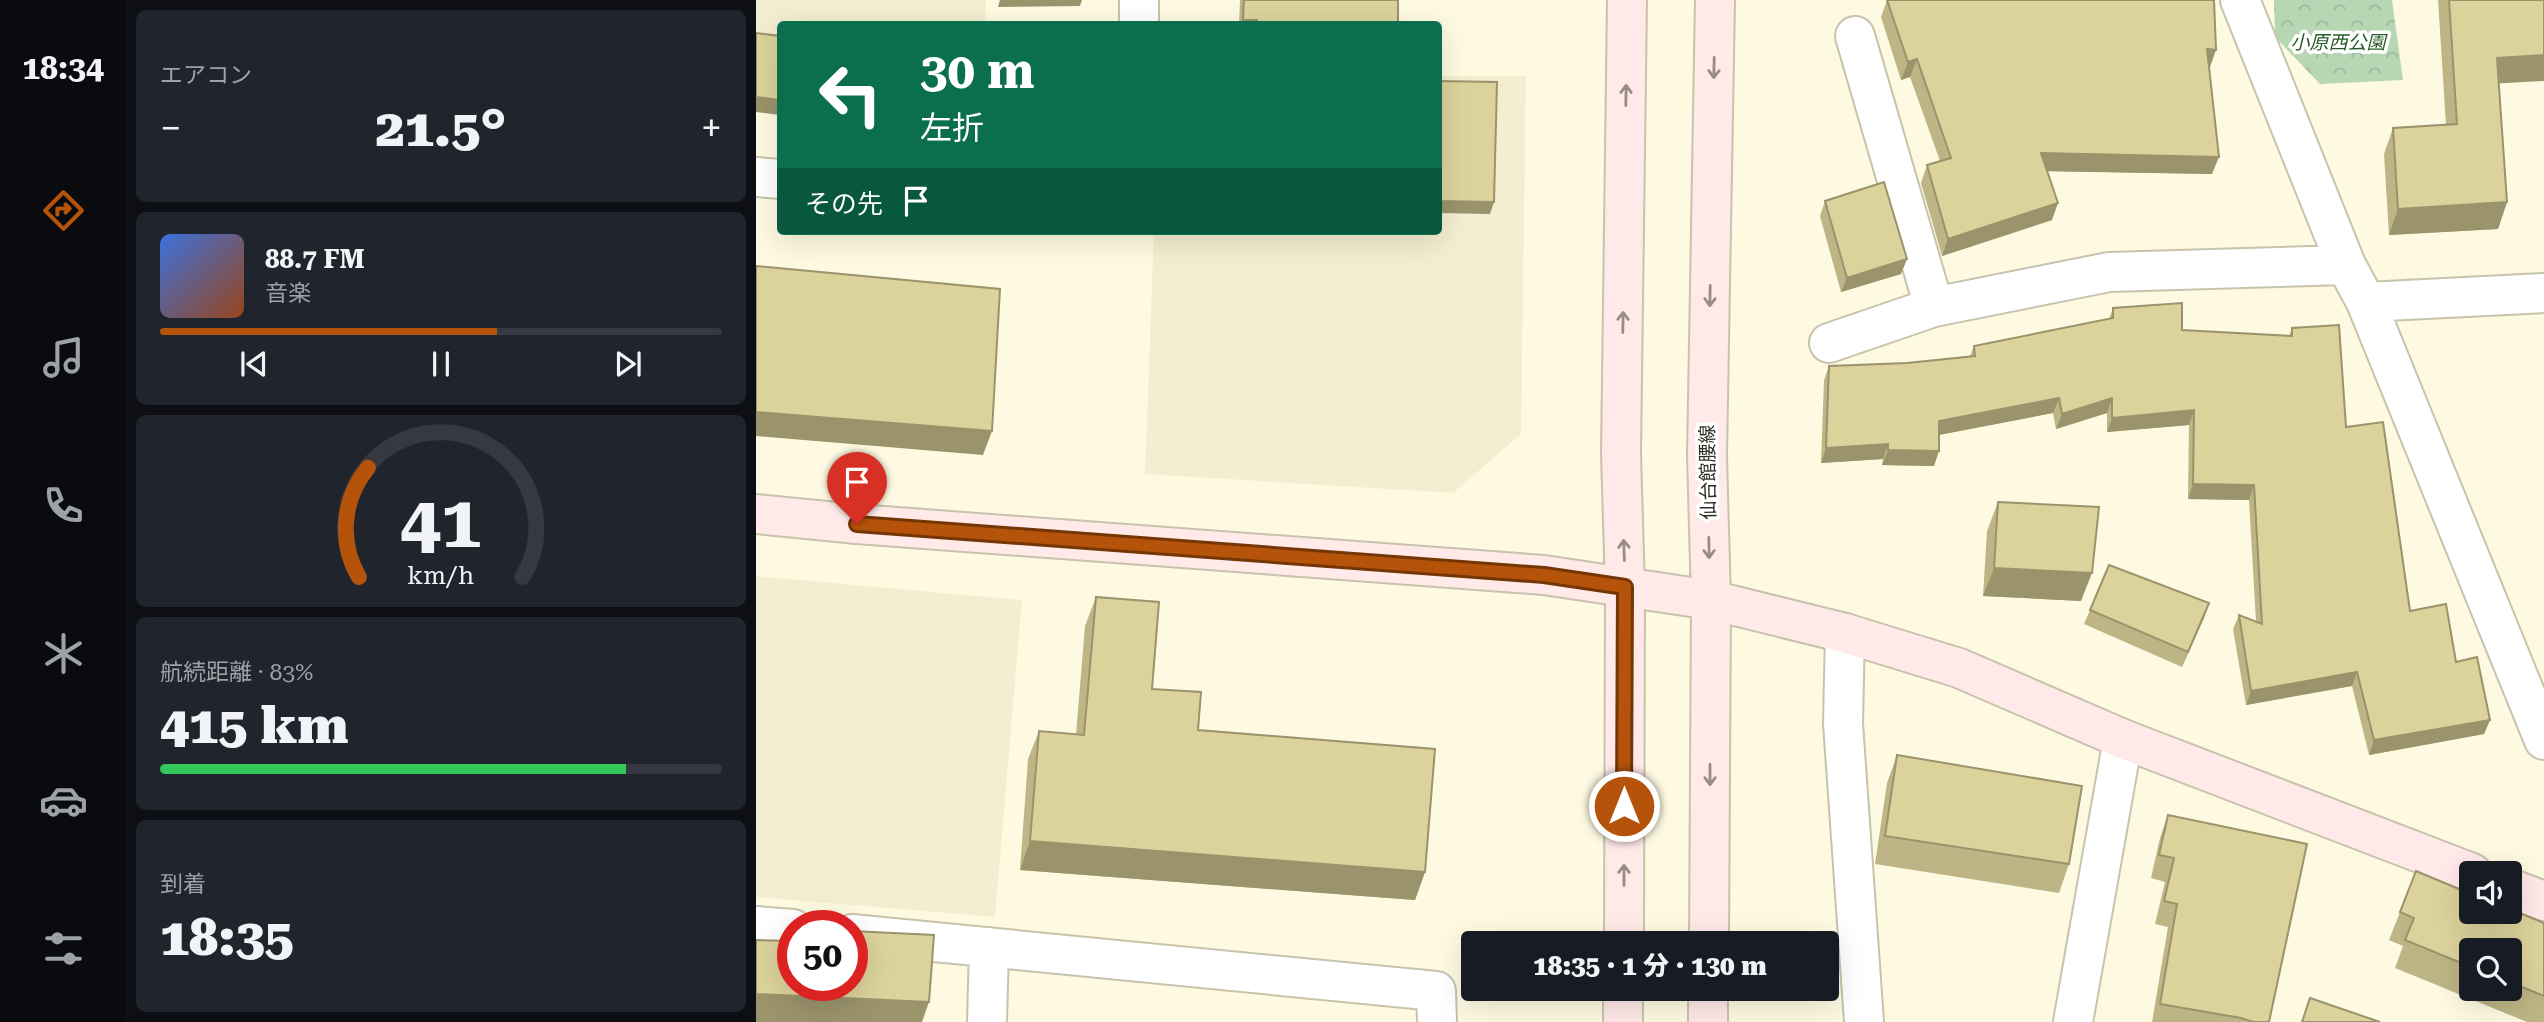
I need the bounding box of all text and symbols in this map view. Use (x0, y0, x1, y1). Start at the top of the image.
park label: 小原西公園 (2290, 31, 2388, 54)
text: 30 m (920, 43, 1035, 100)
text: 18:34 (22, 49, 104, 87)
icon: left (805, 49, 896, 140)
one-way arrow (1707, 56, 1721, 79)
text: エアコン (160, 62, 252, 89)
one-way arrow (1619, 83, 1633, 106)
text: 21.5° (376, 98, 506, 159)
text: − (160, 106, 181, 150)
text: + (701, 106, 722, 150)
text: 左折 (920, 109, 984, 147)
icon: arrive (897, 182, 935, 220)
icon: directions (39, 186, 88, 235)
text: その先 (805, 189, 883, 219)
text: 88.7 FM (265, 244, 365, 274)
text: 音楽 (265, 280, 311, 307)
one-way arrow (1703, 284, 1717, 307)
one-way arrow (1616, 311, 1630, 334)
icon: music (39, 333, 88, 382)
icon: previous (235, 345, 273, 383)
icon: pause (422, 345, 460, 383)
icon: next (609, 345, 647, 383)
street label: 仙台館腰線 (1696, 424, 1720, 520)
pin (827, 452, 887, 524)
icon: arrive (838, 463, 876, 501)
text: 41 (400, 480, 482, 565)
icon: phone (39, 481, 88, 530)
one-way arrow (1702, 536, 1716, 559)
one-way arrow (1617, 538, 1631, 561)
text: km/h (408, 561, 474, 590)
icon: climate (39, 629, 88, 678)
text: 航続距離 · 83% (160, 659, 313, 686)
text: 415 km (160, 695, 348, 756)
one-way arrow (1703, 763, 1717, 786)
position arrow (1587, 769, 1661, 843)
icon: car (39, 776, 88, 825)
map controls (2459, 861, 2522, 1001)
button: sound (2459, 861, 2522, 924)
one-way arrow (1617, 864, 1631, 887)
text: 到着 (160, 871, 206, 898)
text: 18:35 (160, 907, 294, 968)
speed limit sign: 50 (777, 910, 868, 1001)
icon: filters (39, 924, 88, 973)
button: search (2459, 938, 2522, 1001)
text: 18:35 · 1 分 · 130 m (1533, 951, 1767, 981)

